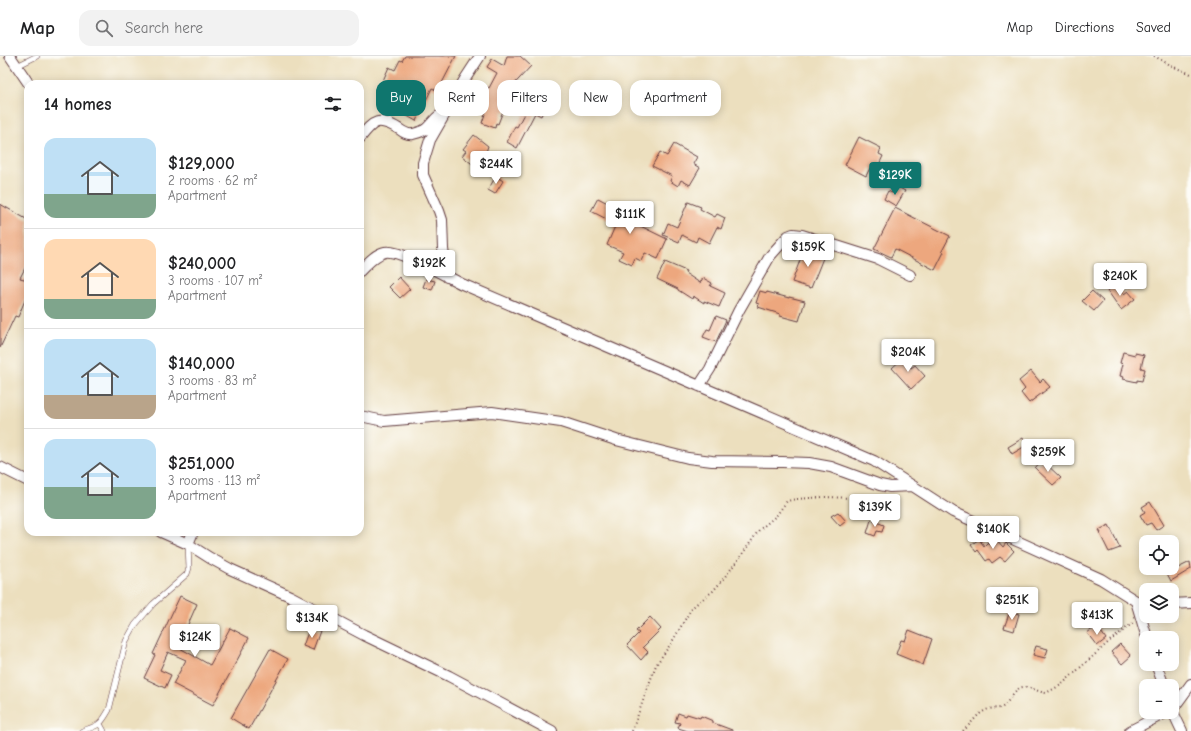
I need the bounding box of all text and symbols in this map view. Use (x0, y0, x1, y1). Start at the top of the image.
search box (79, 10, 359, 46)
text: Map (20, 17, 55, 39)
icon: search (93, 17, 115, 39)
text: Search here (125, 19, 203, 37)
text: Map (1006, 19, 1033, 36)
text: Directions (1055, 19, 1114, 36)
text: Saved (1136, 19, 1171, 36)
chip: Buy (376, 80, 426, 116)
chip: Rent (434, 80, 489, 116)
chip: Filters (497, 80, 561, 116)
chip: New (569, 80, 622, 116)
chip: Apartment (630, 80, 721, 116)
icon: filters (322, 93, 344, 115)
text: 14 homes (44, 95, 111, 114)
pin: $244K (468, 151, 524, 185)
icon: home (76, 154, 124, 202)
text: $129,000 (168, 154, 235, 173)
text: $244K (479, 156, 513, 171)
pin: $129K (867, 162, 923, 196)
text: $129K (878, 167, 912, 182)
text: 2 rooms · 62 m² (168, 173, 257, 188)
text: Apartment (168, 188, 226, 203)
pin: $111K (602, 201, 658, 235)
text: $111K (615, 206, 645, 221)
pin: $159K (780, 234, 836, 268)
text: $159K (791, 239, 825, 254)
pin: $192K (401, 250, 457, 284)
text: $240,000 (168, 254, 236, 273)
icon: home (76, 255, 124, 303)
text: $192K (412, 255, 446, 270)
pin: $240K (1092, 263, 1148, 297)
text: $240K (1103, 268, 1137, 283)
text: 3 rooms · 107 m² (168, 273, 262, 288)
text: Apartment (168, 288, 226, 303)
pin: $204K (880, 339, 936, 373)
text: $204K (890, 344, 926, 359)
text: $140,000 (168, 354, 235, 373)
icon: home (76, 355, 124, 403)
text: 3 rooms · 83 m² (168, 373, 256, 388)
text: Apartment (168, 388, 226, 403)
pin: $259K (1020, 439, 1076, 473)
text: $259K (1030, 444, 1066, 459)
text: $251,000 (168, 454, 235, 473)
icon: home (76, 455, 124, 503)
text: 3 rooms · 113 m² (168, 473, 260, 488)
text: Apartment (168, 488, 226, 503)
pin: $139K (847, 494, 903, 528)
text: $139K (858, 499, 892, 514)
pin: $140K (965, 516, 1021, 550)
text: $140K (976, 521, 1010, 536)
map controls (1139, 535, 1179, 719)
button: locate (1139, 535, 1179, 575)
button: layers (1139, 583, 1179, 623)
pin: $251K (984, 587, 1040, 621)
text: $251K (995, 592, 1029, 607)
pin: $413K (1069, 602, 1125, 636)
pin: $134K (284, 605, 340, 639)
text: $413K (1081, 607, 1113, 622)
text: $134K (296, 610, 328, 625)
pin: $124K (167, 624, 223, 658)
text: $124K (179, 629, 211, 644)
button: + (1139, 631, 1179, 671)
button: − (1139, 679, 1179, 719)

